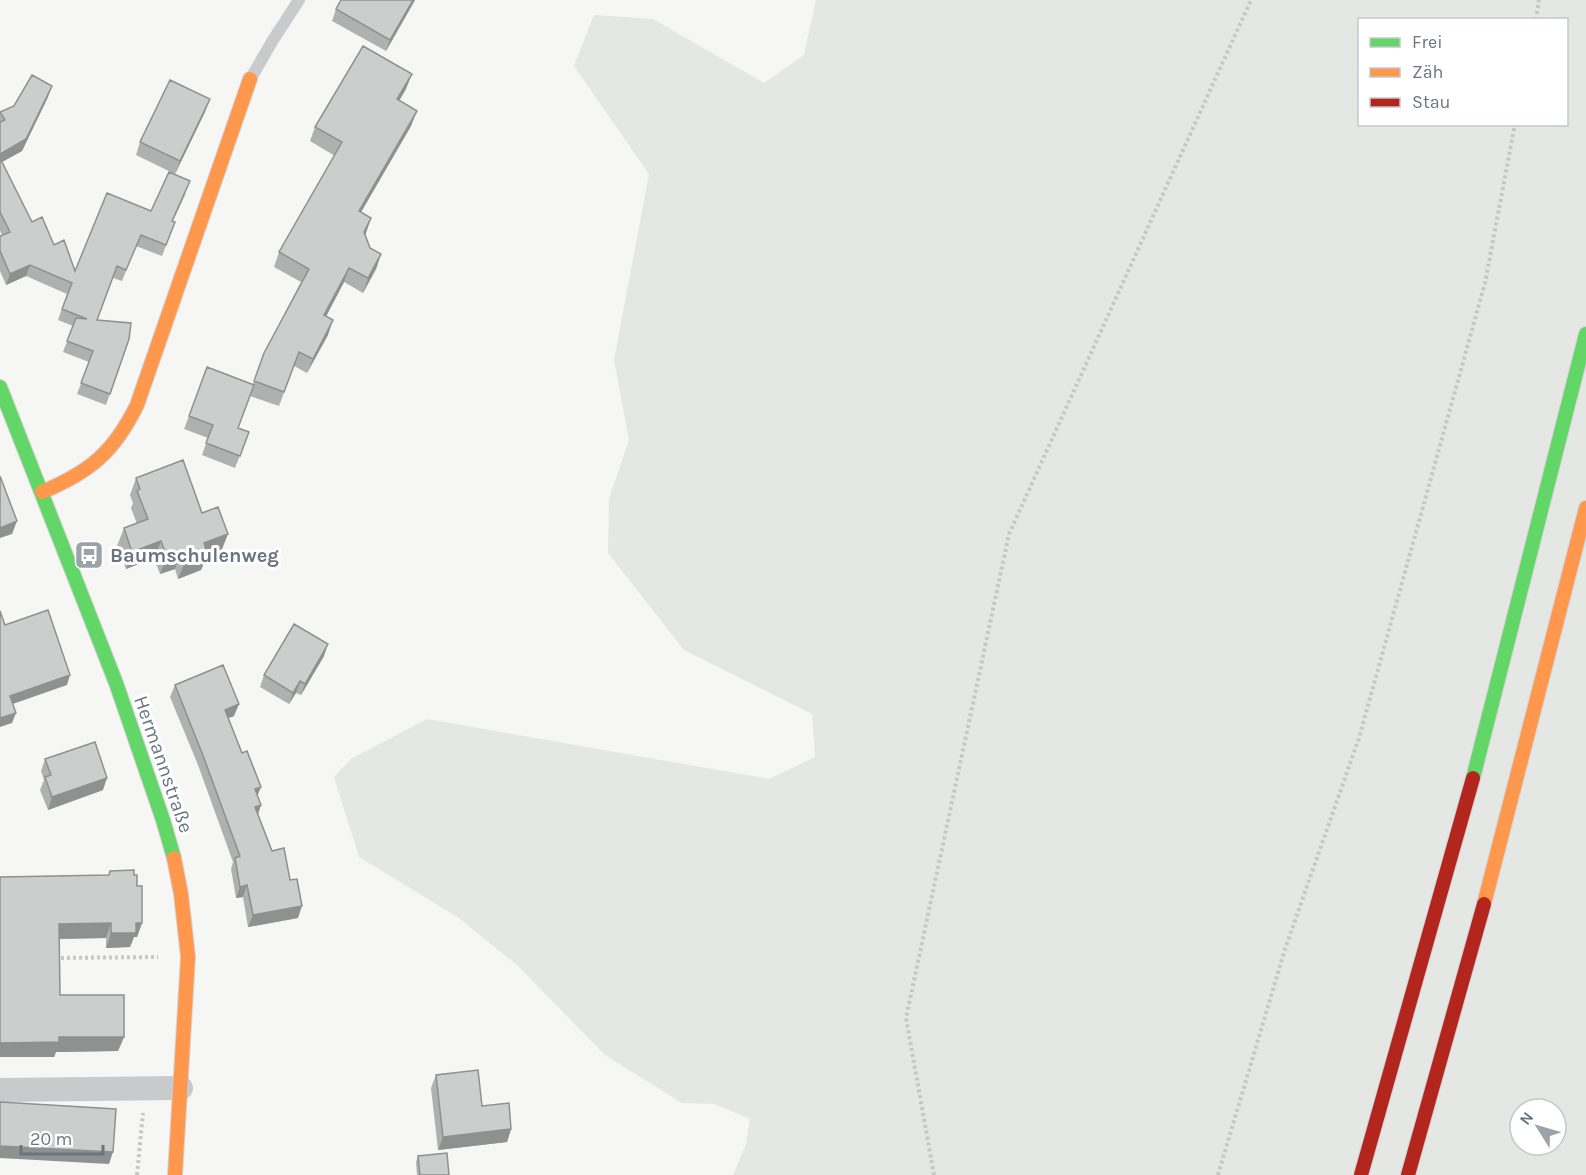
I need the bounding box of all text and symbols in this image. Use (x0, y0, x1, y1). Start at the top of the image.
legend (1358, 18, 1568, 126)
text: Frei (1412, 31, 1443, 53)
text: Zäh (1412, 61, 1443, 83)
text: Stau (1412, 91, 1450, 113)
bus stop icon: Baumschulenweg (73, 539, 105, 571)
place label: Baumschulenweg (110, 544, 279, 567)
street label: Hermannstraße (129, 693, 198, 836)
north arrow (1508, 1097, 1568, 1157)
text: N (1515, 1108, 1537, 1129)
scale bar (21, 1118, 104, 1156)
text: 20 m (30, 1128, 72, 1150)

